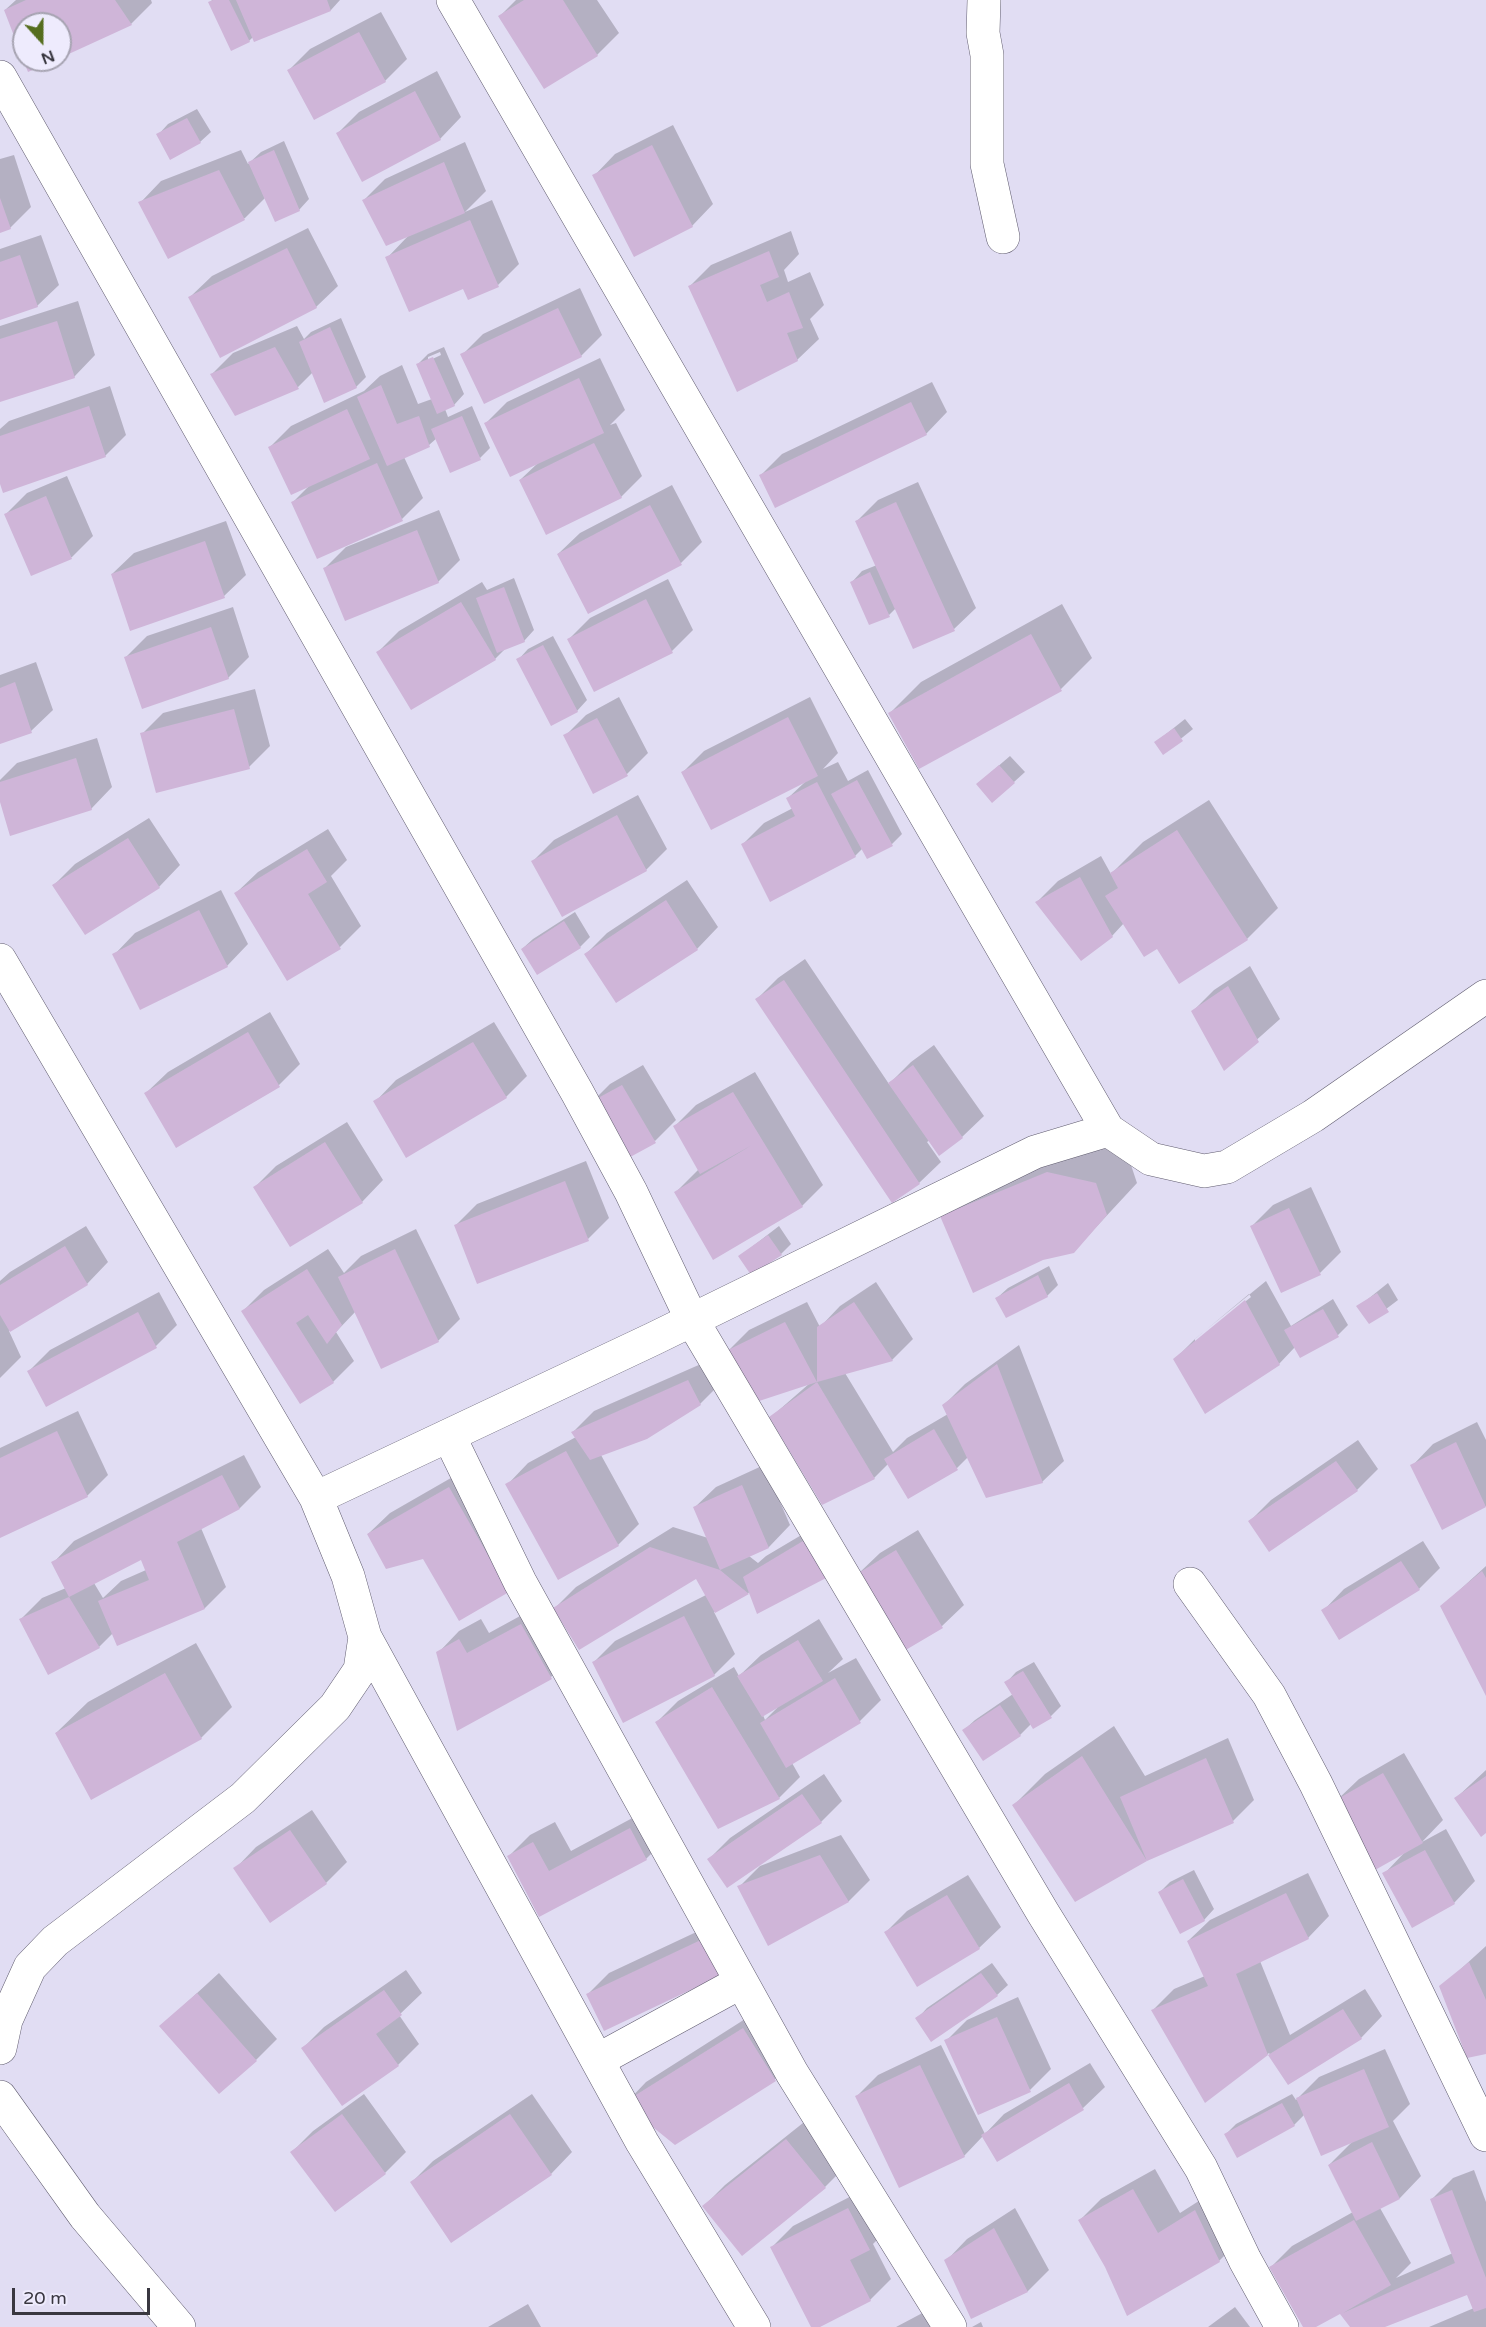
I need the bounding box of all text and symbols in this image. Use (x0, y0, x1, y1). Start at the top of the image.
north arrow (12, 12, 72, 72)
text: N (38, 45, 57, 69)
scale bar (15, 2276, 153, 2314)
text: 20 m (23, 2287, 67, 2309)

